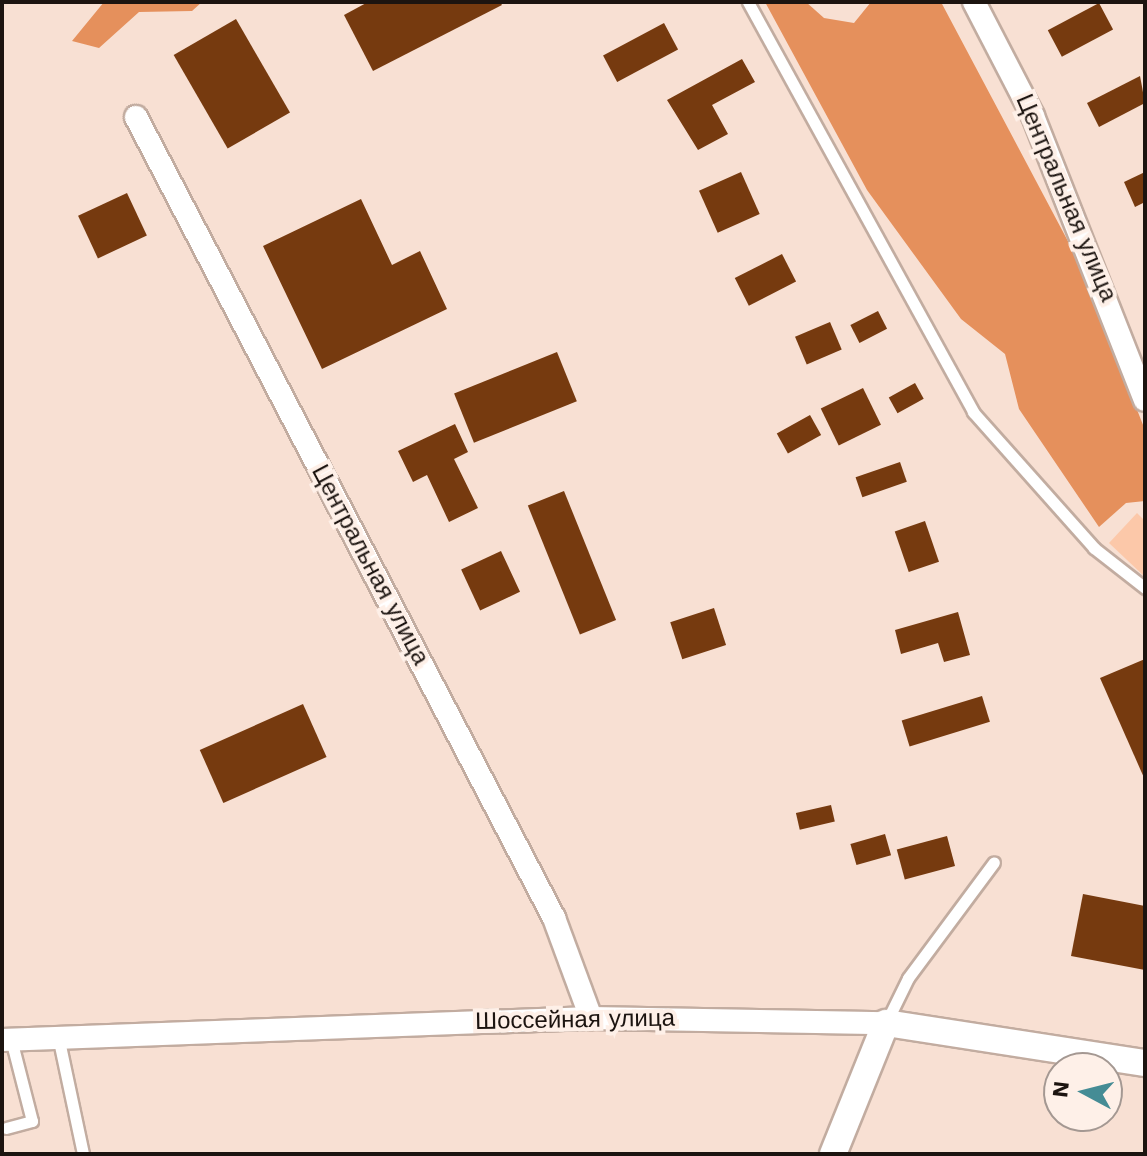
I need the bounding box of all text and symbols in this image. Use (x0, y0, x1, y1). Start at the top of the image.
street label: Центральная улица (1009, 90, 1123, 306)
street label: Центральная улица (305, 460, 435, 670)
street label: Шоссейная улица (475, 1004, 675, 1036)
north arrow (1043, 1052, 1123, 1132)
text: N (1047, 1080, 1074, 1099)

